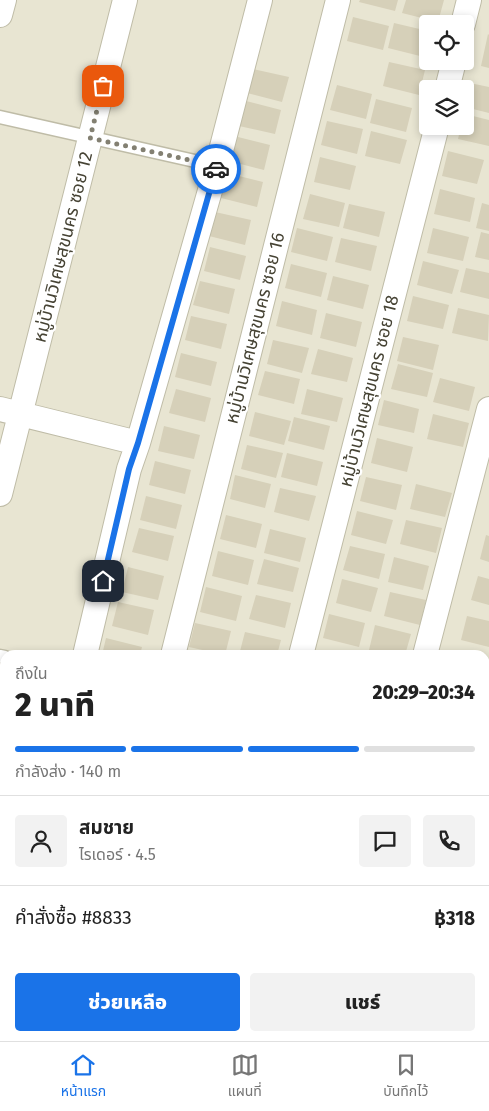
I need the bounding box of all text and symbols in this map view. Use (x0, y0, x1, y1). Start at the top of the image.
map controls (419, 15, 474, 135)
button: locate (419, 15, 474, 70)
pin (82, 65, 124, 107)
icon: bag (89, 72, 117, 100)
button: layers (419, 80, 474, 135)
courier (191, 144, 241, 194)
street label: หมู่บ้านวิเศษสุขนคร ซอย 12 (29, 149, 98, 345)
icon: car (202, 155, 230, 183)
street label: หมู่บ้านวิเศษสุขนคร ซอย 16 (221, 230, 290, 426)
street label: หมู่บ้านวิเศษสุขนคร ซอย 18 (335, 293, 404, 489)
pin (82, 560, 124, 602)
icon: home (89, 567, 117, 595)
text: ถึงใน (15, 664, 48, 683)
text: 20:29–20:34 (373, 681, 475, 704)
text: 2 นาที (15, 686, 95, 724)
text: กำลังส่ง · 140 m (15, 762, 121, 781)
button: person (15, 815, 67, 867)
button: chat (359, 815, 411, 867)
button: phone (423, 815, 475, 867)
text: สมชาย (79, 816, 134, 839)
text: ไรเดอร์ · 4.5 (79, 845, 156, 864)
text: คำสั่งซื้อ #8833 (15, 906, 132, 929)
text: ฿318 (434, 907, 475, 930)
button: ช่วยเหลือ (15, 973, 240, 1031)
button: แชร์ (250, 973, 475, 1031)
tab: หน้าแรก (61, 1051, 106, 1102)
tab: แผนที่ (228, 1051, 262, 1102)
tab: บันทึกไว้ (383, 1051, 428, 1102)

